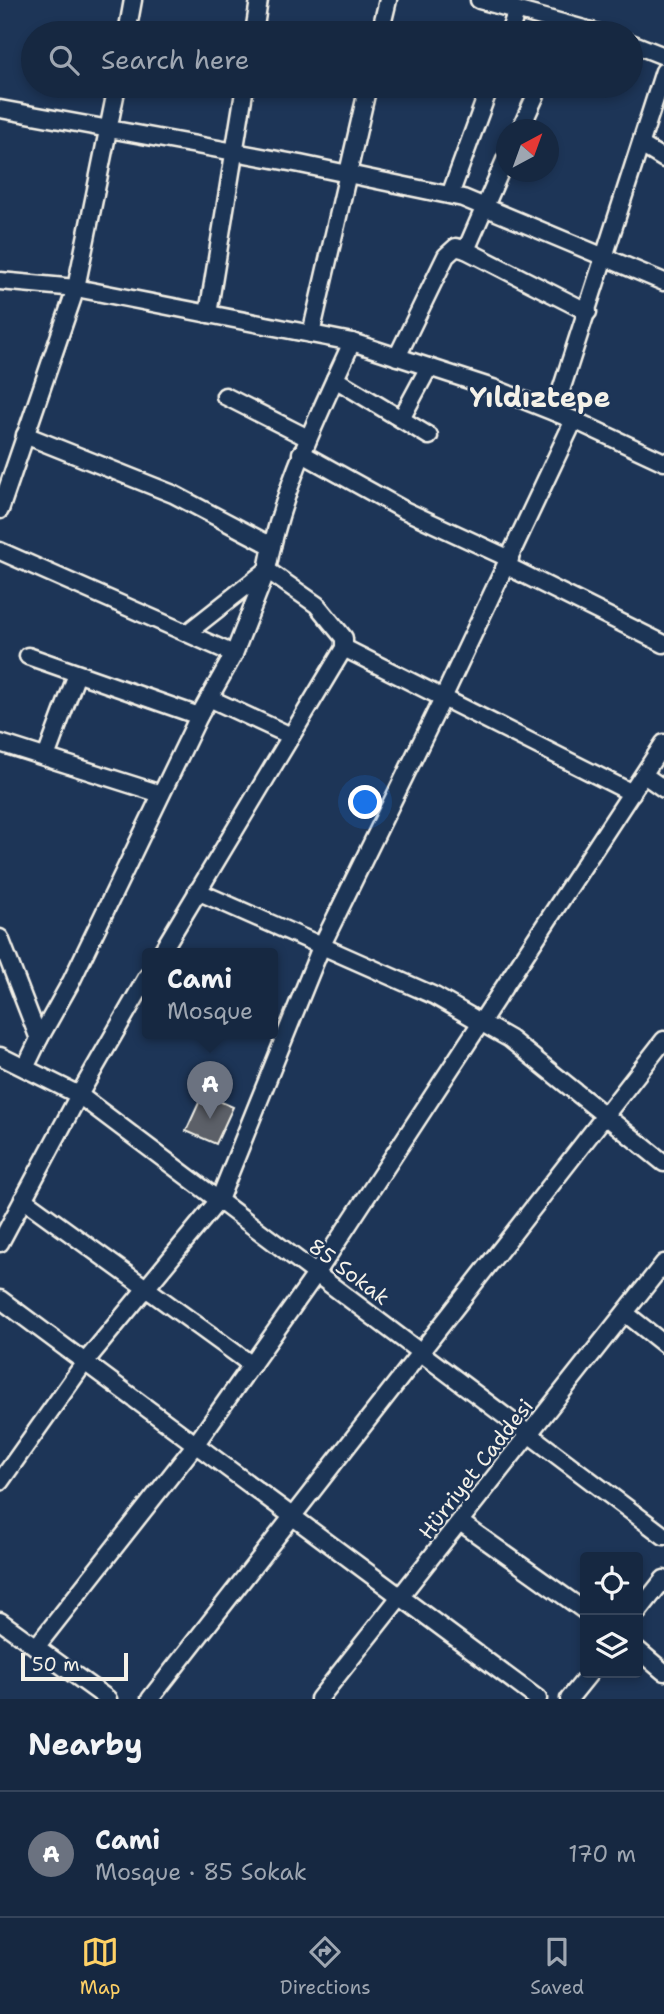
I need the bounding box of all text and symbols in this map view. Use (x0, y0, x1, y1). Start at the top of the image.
search box (21, 21, 643, 98)
icon: search (45, 41, 83, 79)
text: Search here (101, 42, 250, 77)
north arrow (496, 119, 559, 182)
district label: Yıldıztepe (470, 378, 610, 416)
your location (348, 785, 382, 819)
popup (142, 948, 278, 1039)
text: Cami (167, 961, 232, 996)
text: Mosque (167, 996, 253, 1026)
pin: A (187, 1061, 233, 1119)
street label: 85 Sokak (303, 1232, 395, 1312)
street label: Hürriyet Caddesi (412, 1393, 540, 1545)
map controls (580, 1552, 643, 1678)
button: locate (580, 1552, 643, 1615)
button: layers (580, 1615, 643, 1678)
scale bar (21, 1650, 128, 1682)
text: 50 m (32, 1652, 80, 1677)
text: Nearby (28, 1724, 143, 1765)
text: Cami (95, 1822, 160, 1857)
text: A (42, 1839, 60, 1869)
text: 170 m (568, 1839, 636, 1869)
text: Mosque · 85 Sokak (95, 1857, 307, 1887)
tab: Map (80, 1933, 120, 2000)
tab: Directions (280, 1933, 371, 2000)
tab: Saved (530, 1933, 584, 2000)

